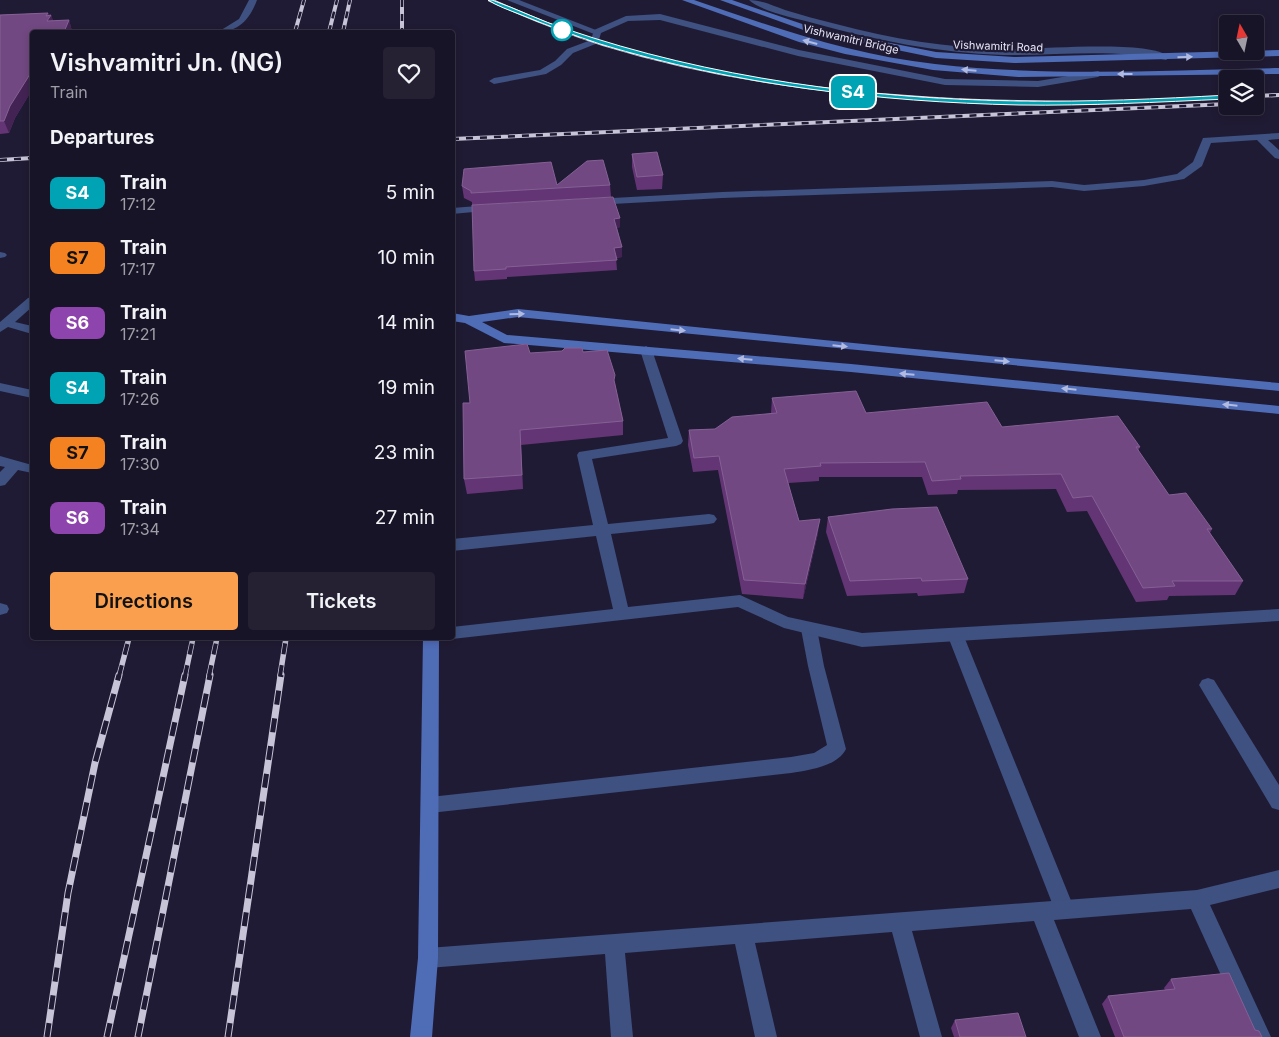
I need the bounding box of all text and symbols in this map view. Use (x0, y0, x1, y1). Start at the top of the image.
north arrow (1219, 15, 1264, 60)
map controls (1219, 15, 1264, 115)
unlabelled marker (551, 19, 573, 41)
street label: Vishwamitri Bridge (802, 21, 900, 57)
street label: Vishwamitri Road (953, 37, 1043, 55)
one-way arrow (802, 38, 817, 46)
button: heart (383, 47, 435, 99)
text: Vishvamitri Jn. (NG) (50, 48, 283, 77)
one-way arrow (1178, 52, 1194, 60)
one-way arrow (961, 66, 977, 74)
one-way arrow (1117, 70, 1133, 78)
button: layers (1219, 70, 1264, 115)
line badge: S4 (830, 76, 876, 108)
text: S4 (841, 81, 865, 102)
text: Train (50, 82, 88, 102)
text: Departures (50, 126, 154, 149)
text: Train (120, 171, 167, 194)
text: 5 min (386, 181, 435, 204)
text: S4 (66, 182, 89, 203)
text: 17:12 (120, 194, 156, 214)
text: Train (120, 236, 167, 259)
text: 10 min (377, 246, 435, 269)
text: S7 (66, 247, 89, 268)
text: 17:17 (120, 259, 155, 279)
text: Train (120, 301, 167, 324)
one-way arrow (509, 310, 525, 318)
text: 14 min (377, 311, 435, 334)
text: S6 (66, 312, 89, 333)
text: 17:21 (120, 324, 156, 344)
one-way arrow (671, 326, 687, 334)
one-way arrow (832, 342, 848, 350)
one-way arrow (737, 355, 753, 363)
one-way arrow (994, 357, 1010, 365)
text: Train (120, 366, 167, 389)
one-way arrow (899, 370, 915, 378)
text: 19 min (378, 376, 435, 399)
text: S4 (66, 377, 89, 398)
one-way arrow (1060, 385, 1076, 393)
text: 17:26 (120, 389, 159, 409)
one-way arrow (1222, 401, 1238, 409)
text: Train (120, 431, 167, 454)
text: 23 min (374, 441, 435, 464)
text: S7 (66, 442, 89, 463)
text: 17:30 (120, 454, 160, 474)
text: Train (120, 496, 167, 519)
text: 27 min (375, 506, 435, 529)
text: S6 (66, 507, 89, 528)
text: 17:34 (120, 519, 160, 539)
button: Directions (50, 572, 238, 630)
button: Tickets (248, 572, 435, 630)

